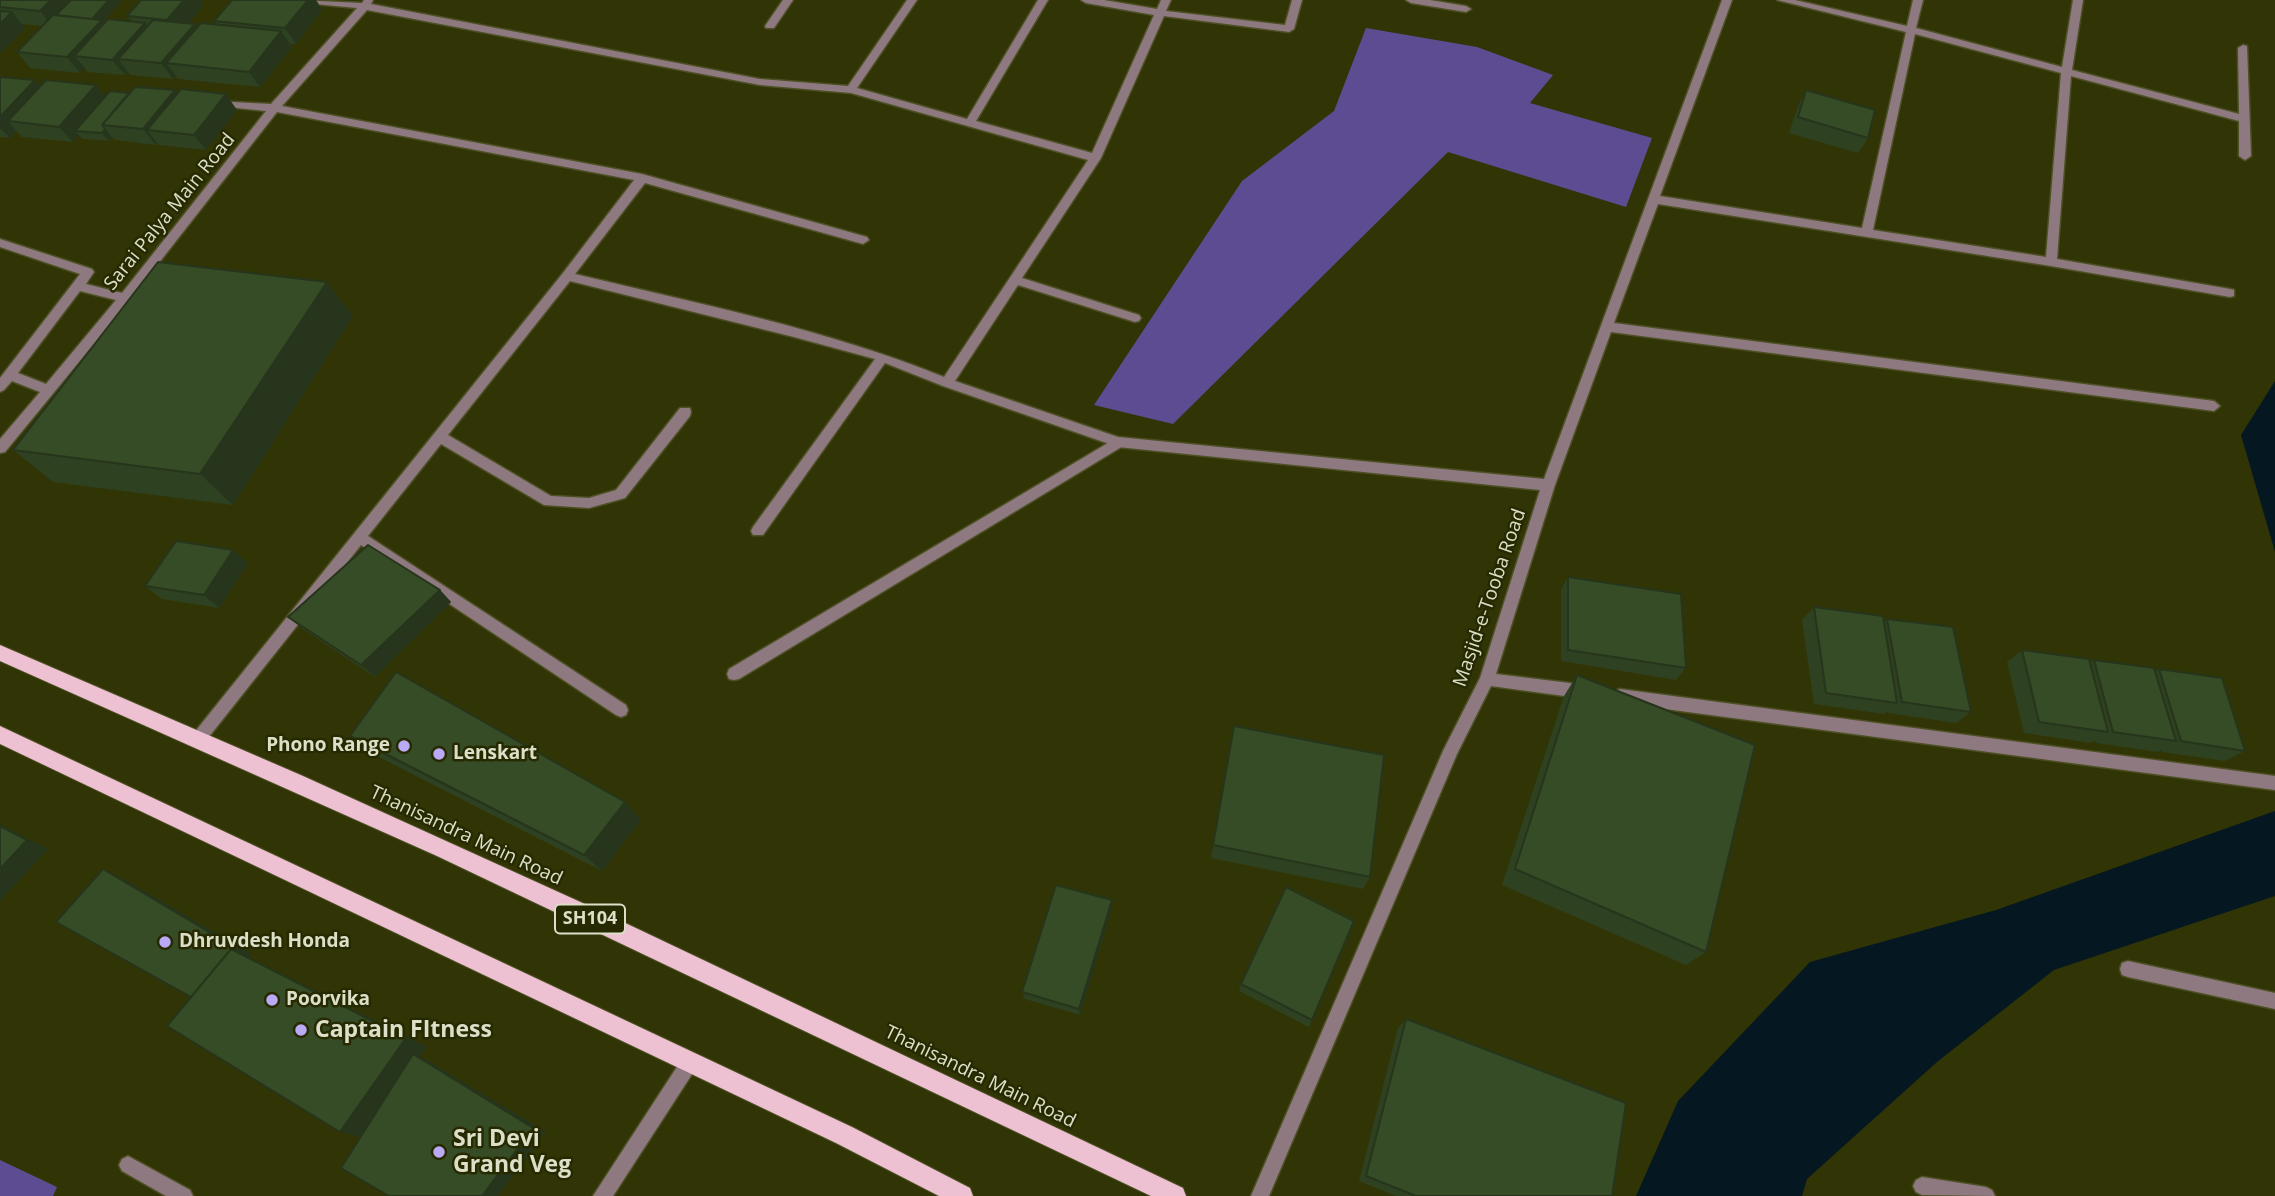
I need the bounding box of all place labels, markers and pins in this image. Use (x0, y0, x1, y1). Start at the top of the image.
place label: Phono Range (266, 735, 390, 757)
marker: Phono Range (396, 738, 412, 754)
place label: Lenskart (453, 743, 537, 765)
marker: Lenskart (431, 746, 447, 762)
place label: Dhruvdesh Honda (179, 931, 350, 953)
marker: Dhruvdesh Honda (157, 934, 173, 950)
place label: Poorvika (286, 989, 370, 1011)
marker: Poorvika (264, 992, 280, 1008)
place label: Captain FItness (315, 1016, 492, 1044)
marker: Captain FItness (293, 1022, 309, 1038)
place label: Sri Devi Grand Veg (453, 1125, 571, 1179)
marker: Sri Devi Grand Veg (431, 1144, 447, 1160)

